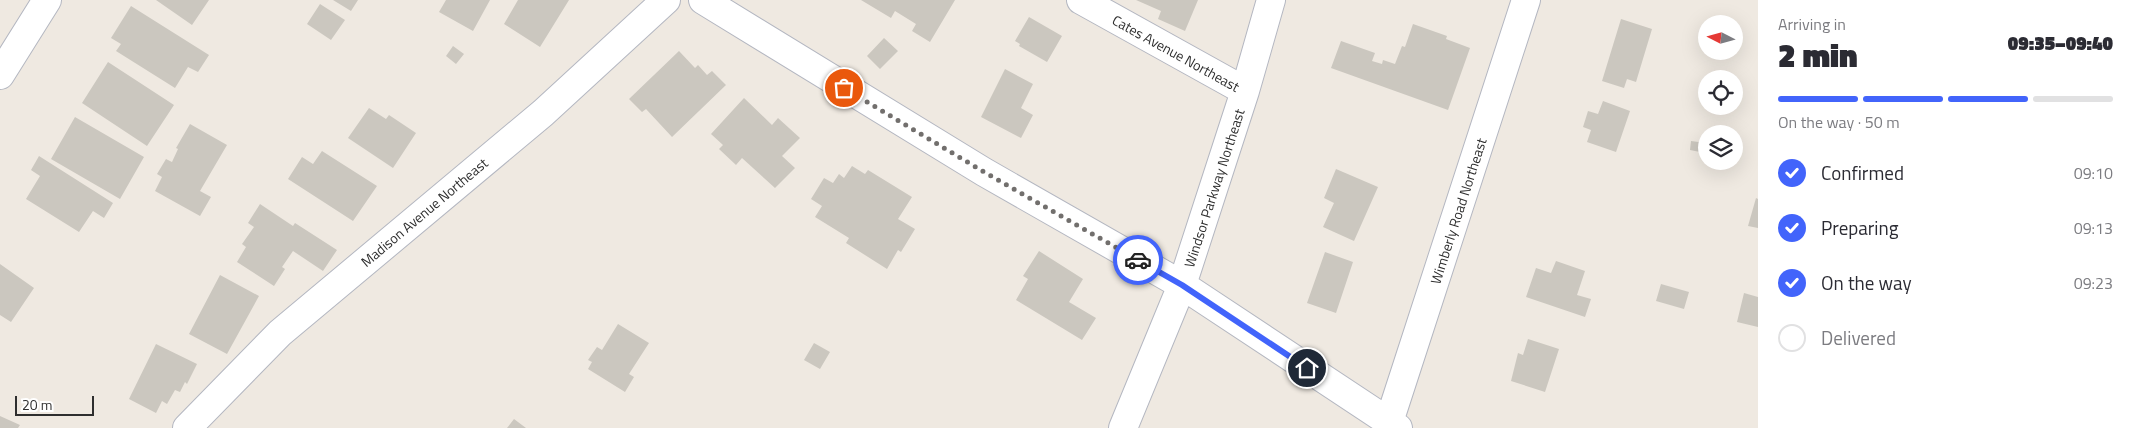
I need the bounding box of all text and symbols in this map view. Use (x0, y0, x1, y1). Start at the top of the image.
street label: Cates Avenue Northeast (1109, 9, 1244, 97)
text: Arriving in (1778, 12, 1846, 36)
north arrow (1698, 15, 1742, 60)
map controls (1698, 15, 1743, 170)
text: 09:35–09:40 (2008, 28, 2113, 57)
text: 2 min (1778, 31, 1858, 79)
pin (823, 67, 865, 109)
button: locate (1698, 70, 1743, 115)
icon: bag (830, 74, 858, 102)
street label: Windsor Parkway Northeast (1178, 106, 1250, 270)
text: On the way · 50 m (1778, 110, 1900, 134)
button: layers (1698, 125, 1743, 170)
street label: Wimberly Road Northeast (1424, 135, 1492, 287)
street label: Madison Avenue Northeast (356, 152, 492, 272)
text: Confirmed (1821, 158, 1904, 187)
icon: check (1778, 159, 1806, 187)
text: 09:10 (2074, 161, 2113, 185)
text: Preparing (1821, 213, 1898, 242)
icon: check (1778, 214, 1806, 242)
text: 09:13 (2074, 216, 2113, 240)
courier (1113, 235, 1163, 285)
icon: car (1124, 246, 1152, 274)
text: On the way (1821, 268, 1912, 297)
icon: check (1778, 269, 1806, 297)
text: 09:23 (2074, 271, 2113, 295)
text: Delivered (1821, 323, 1896, 352)
pin (1286, 347, 1328, 389)
icon: home (1293, 354, 1321, 382)
scale bar (15, 393, 94, 416)
text: 20 m (22, 394, 52, 415)

